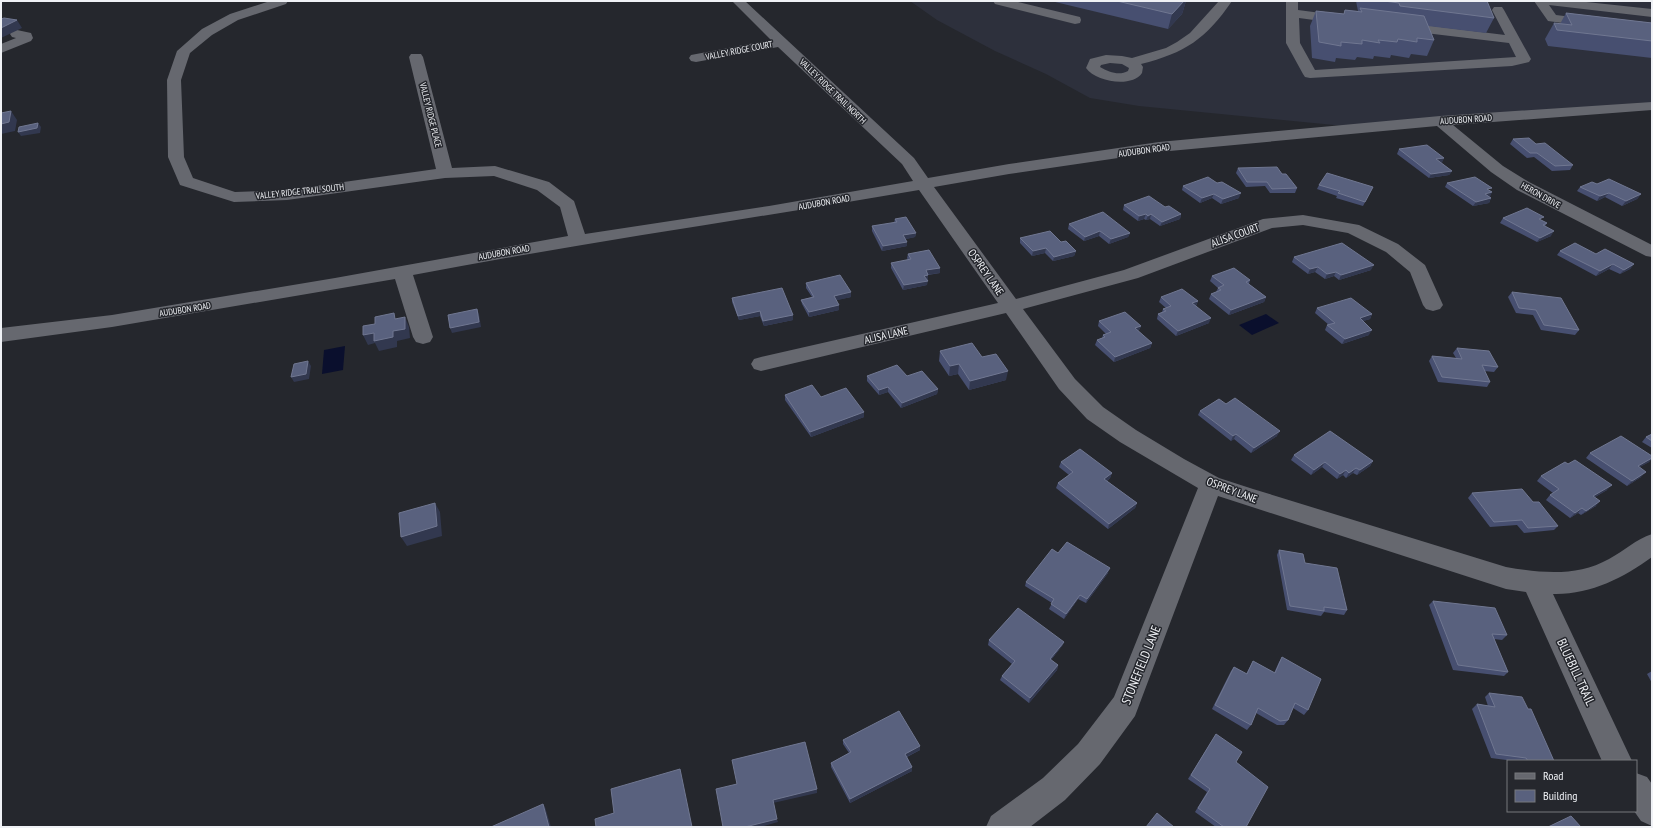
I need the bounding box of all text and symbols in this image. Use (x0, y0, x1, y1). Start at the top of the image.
street label: VALLEY RIDGE COURT (704, 38, 773, 62)
street label: VALLEY RIDGE TRAIL NORTH (797, 56, 869, 126)
street label: VALLEY RIDGE PLACE (417, 80, 444, 149)
street label: AUDUBON ROAD (1440, 112, 1493, 126)
street label: AUDUBON ROAD (1117, 141, 1171, 159)
street label: HERON DRIVE (1519, 180, 1563, 210)
street label: VALLEY RIDGE TRAIL SOUTH (254, 181, 345, 201)
street label: AUDUBON ROAD (797, 192, 851, 212)
street label: ALISA COURT (1209, 220, 1261, 250)
street label: AUDUBON ROAD (477, 242, 531, 262)
street label: OSPREY LANE (965, 246, 1007, 298)
street label: AUDUBON ROAD (158, 299, 212, 319)
street label: ALISA LANE (863, 323, 910, 347)
street label: OSPREY LANE (1205, 474, 1260, 506)
street label: STONEFIELD LANE (1117, 623, 1165, 707)
street label: BLUEBILL TRAIL (1553, 636, 1599, 709)
legend (1507, 760, 1637, 812)
text: Road (1543, 768, 1563, 783)
text: Building (1543, 788, 1578, 803)

